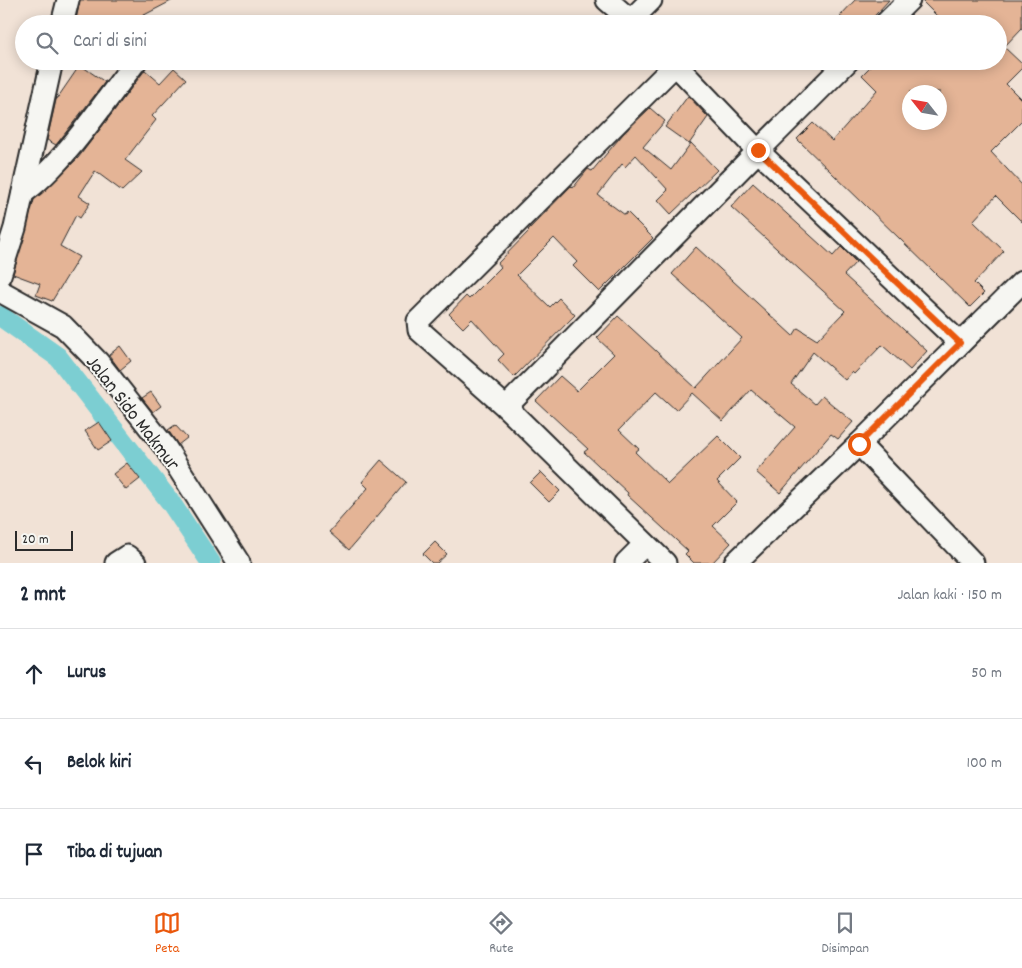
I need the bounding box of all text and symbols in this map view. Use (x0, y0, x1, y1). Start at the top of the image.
search box (15, 15, 1007, 70)
icon: search (33, 29, 61, 57)
text: Cari di sini (73, 29, 147, 56)
north arrow (902, 85, 947, 130)
route end (747, 139, 770, 162)
street label: Jalan Sido Makmur (78, 350, 186, 478)
route start (848, 433, 871, 456)
scale bar (15, 528, 72, 551)
text: 20 m (22, 530, 49, 550)
text: 2 mnt (20, 581, 66, 611)
text: Jalan kaki · 150 m (897, 584, 1002, 607)
icon: ahead (20, 660, 48, 688)
text: Lurus (67, 660, 106, 687)
text: 50 m (971, 662, 1002, 685)
icon: left (20, 750, 48, 778)
text: Belok kiri (67, 750, 131, 777)
text: 100 m (966, 752, 1002, 775)
icon: arrive (20, 840, 48, 868)
text: Tiba di tujuan (67, 840, 162, 867)
tab: Peta (153, 909, 181, 959)
tab: Rute (487, 909, 515, 959)
tab: Disimpan (822, 909, 869, 959)

